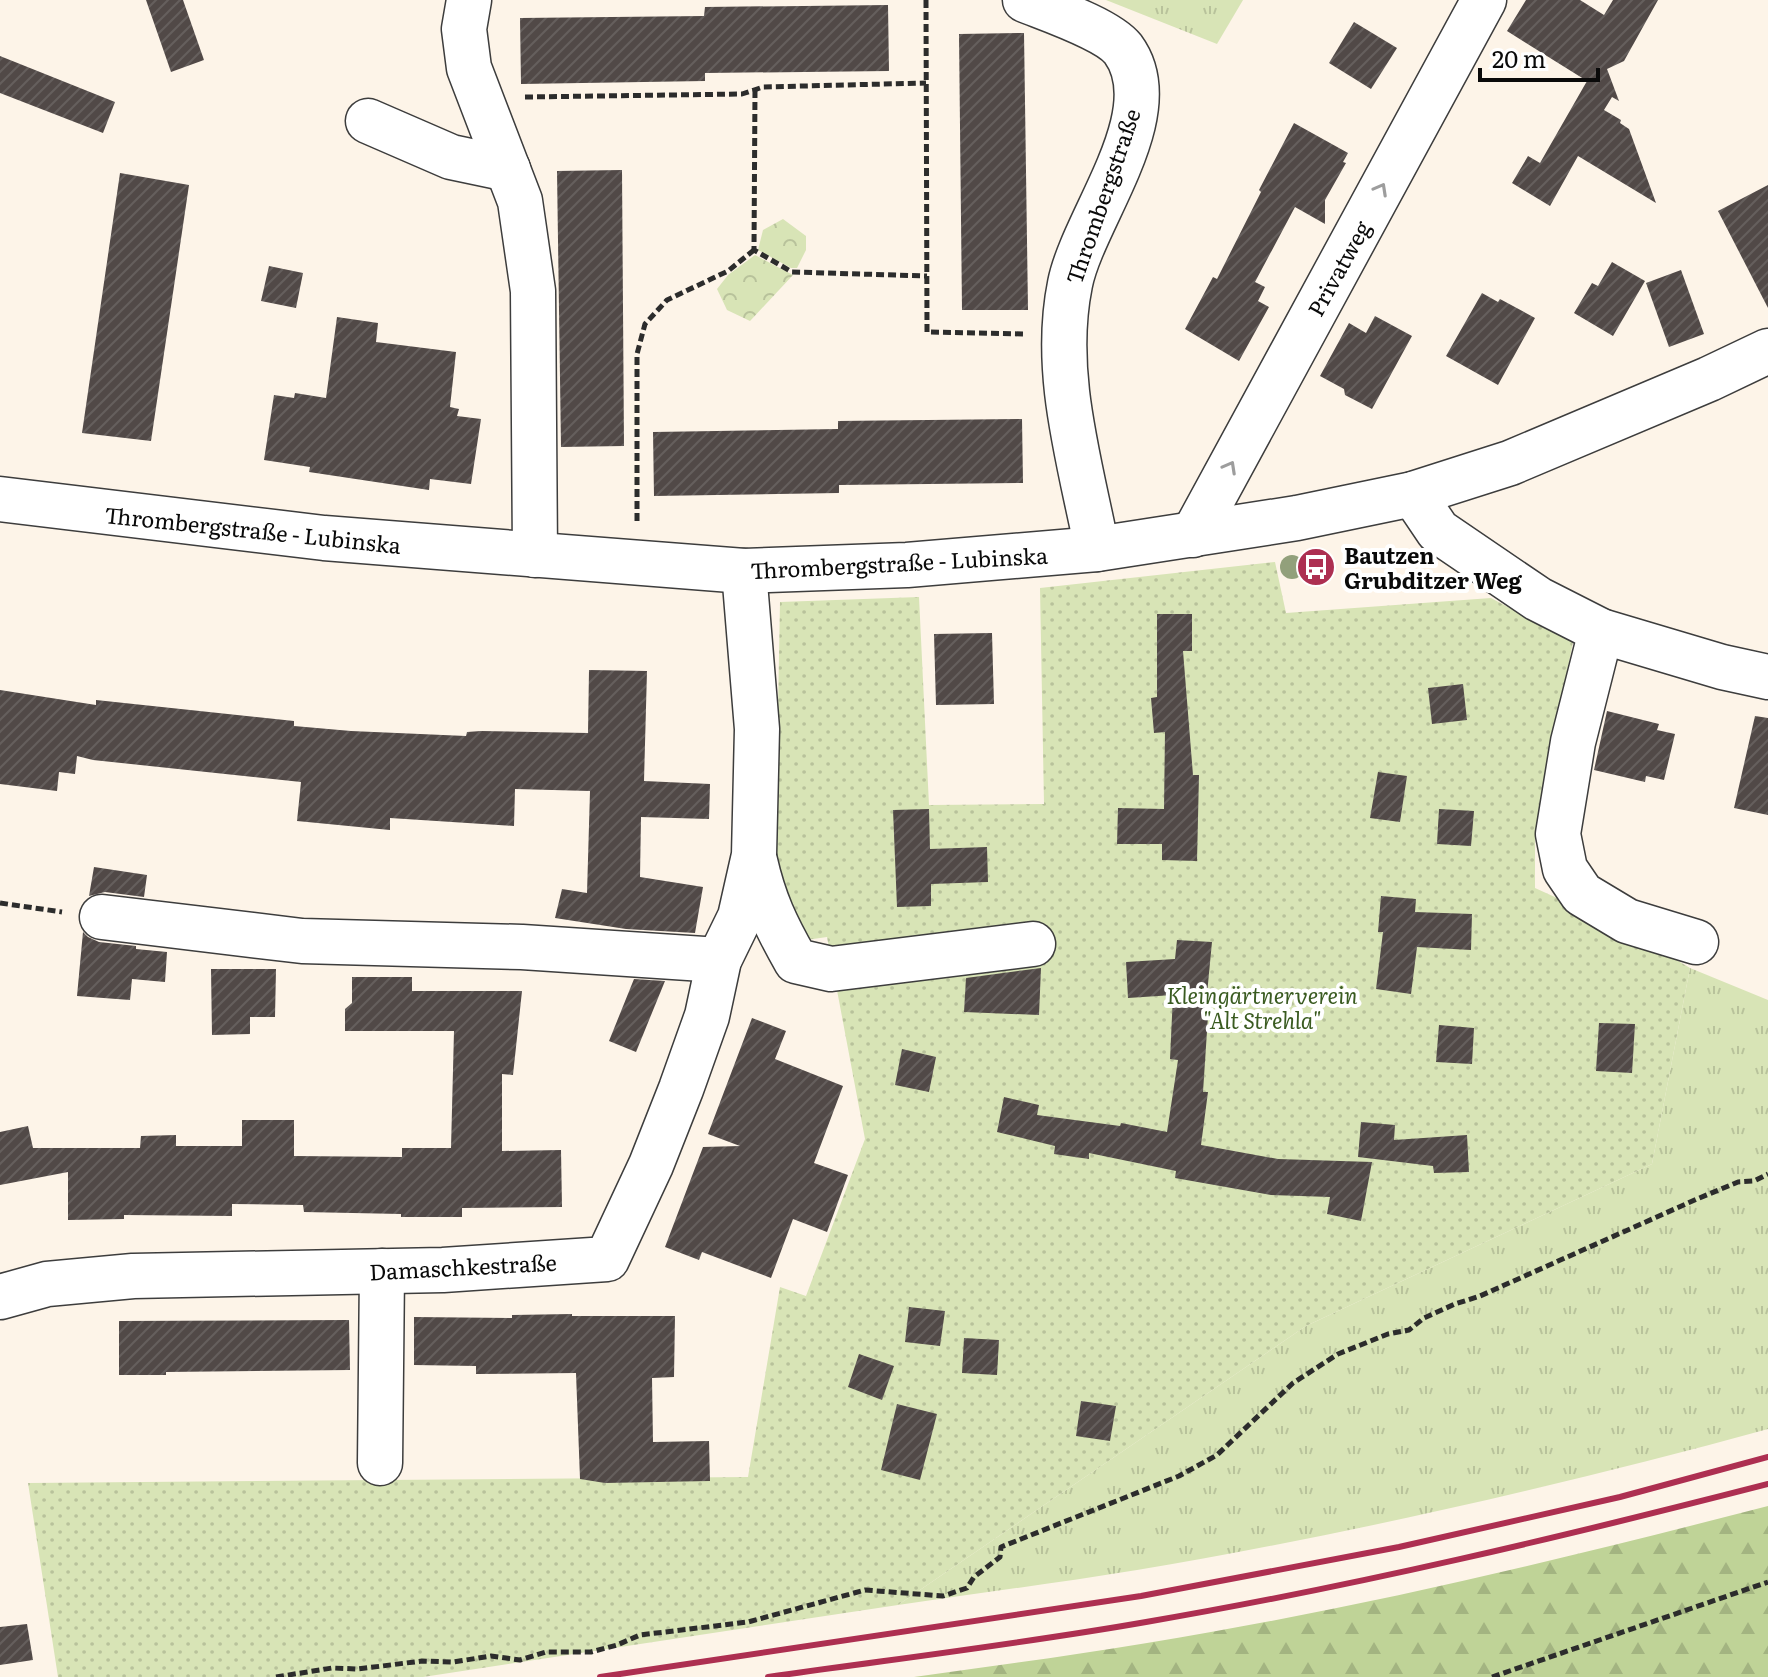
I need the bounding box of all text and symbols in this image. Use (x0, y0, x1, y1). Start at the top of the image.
scale bar (1480, 32, 1598, 82)
text: 20 m (1492, 40, 1546, 75)
street label: Thrombergstraße (1056, 104, 1148, 288)
one-way arrow (1371, 184, 1387, 198)
street label: Privatweg (1298, 213, 1378, 322)
one-way arrow (1220, 461, 1236, 475)
street label: Thrombergstraße - Lubinska (103, 497, 403, 561)
street label: Thrombergstraße - Lubinska (749, 538, 1049, 586)
place label: Bautzen Grubditzer Weg (1344, 538, 1522, 596)
bus stop icon: Bautzen Grubditzer Weg (1295, 546, 1337, 588)
park label: Kleingärtnerverein "Alt Strehla" (1166, 978, 1358, 1036)
street label: Damaschkestraße (368, 1245, 558, 1287)

